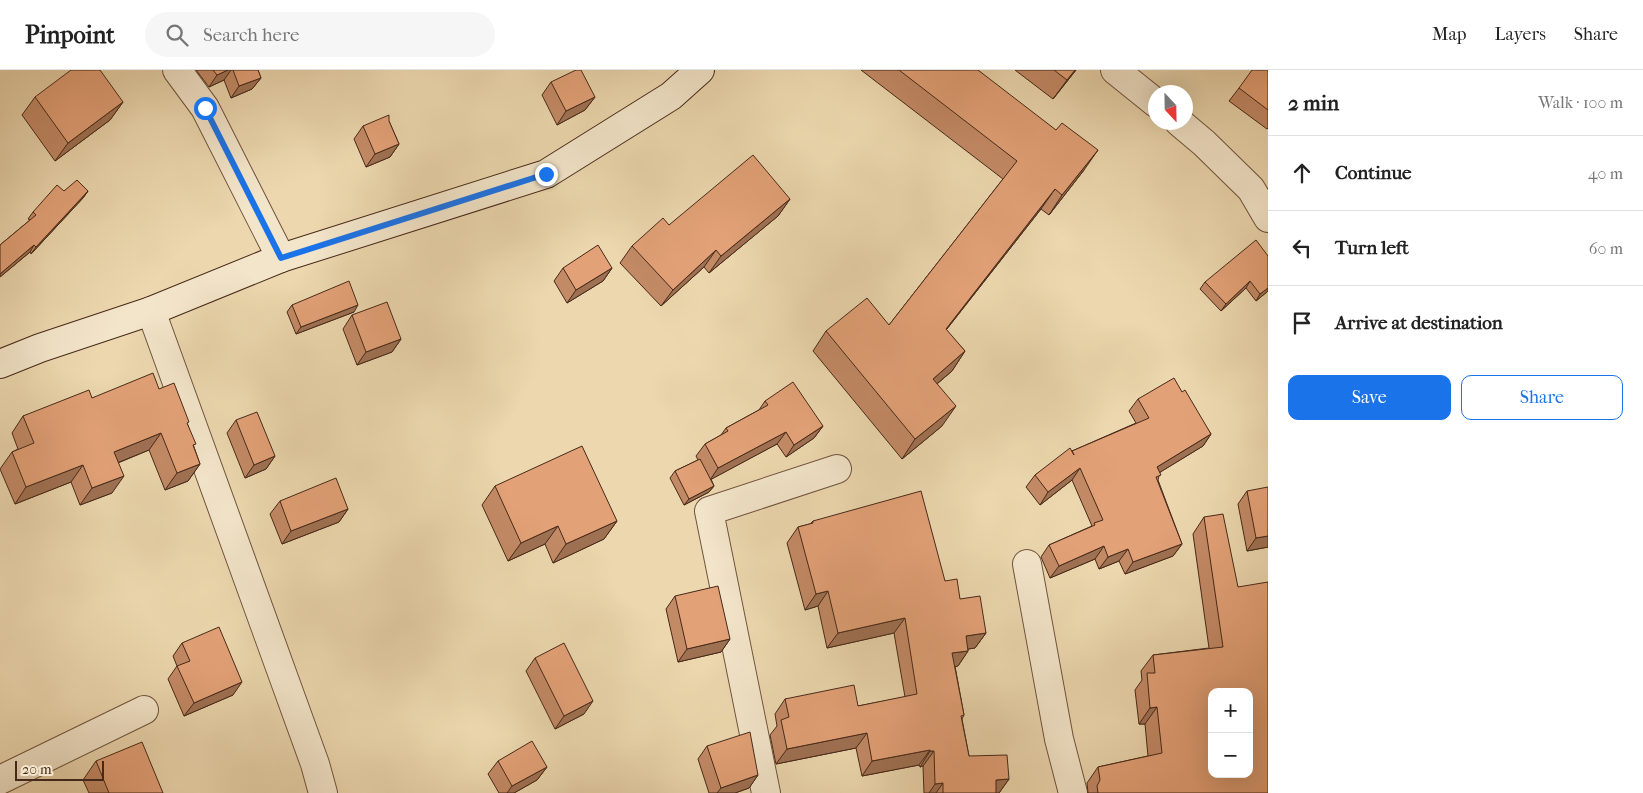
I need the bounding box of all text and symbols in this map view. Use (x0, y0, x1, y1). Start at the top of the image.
search box (145, 12, 495, 57)
text: Pinpoint (25, 21, 115, 49)
icon: search (163, 21, 191, 49)
text: Search here (203, 24, 299, 46)
text: Map (1432, 24, 1466, 45)
text: Layers (1494, 24, 1546, 45)
text: Share (1574, 24, 1618, 45)
north arrow (1148, 85, 1193, 130)
text: 2 min (1288, 91, 1339, 115)
text: Walk · 100 m (1538, 93, 1623, 112)
route start (194, 97, 217, 120)
icon: ahead (1288, 159, 1316, 187)
text: Continue (1335, 162, 1411, 184)
route end (535, 163, 558, 186)
text: 40 m (1588, 164, 1623, 183)
icon: left (1288, 234, 1316, 262)
text: Turn left (1335, 237, 1409, 259)
text: 60 m (1589, 239, 1623, 258)
icon: arrive (1288, 309, 1316, 337)
text: Arrive at destination (1335, 312, 1503, 334)
button: Save (1288, 375, 1451, 420)
button: Share (1461, 375, 1623, 420)
map controls (1208, 688, 1253, 778)
button: + (1208, 688, 1253, 733)
button: − (1208, 733, 1253, 778)
scale bar (15, 758, 104, 781)
text: 20 m (22, 761, 52, 778)

